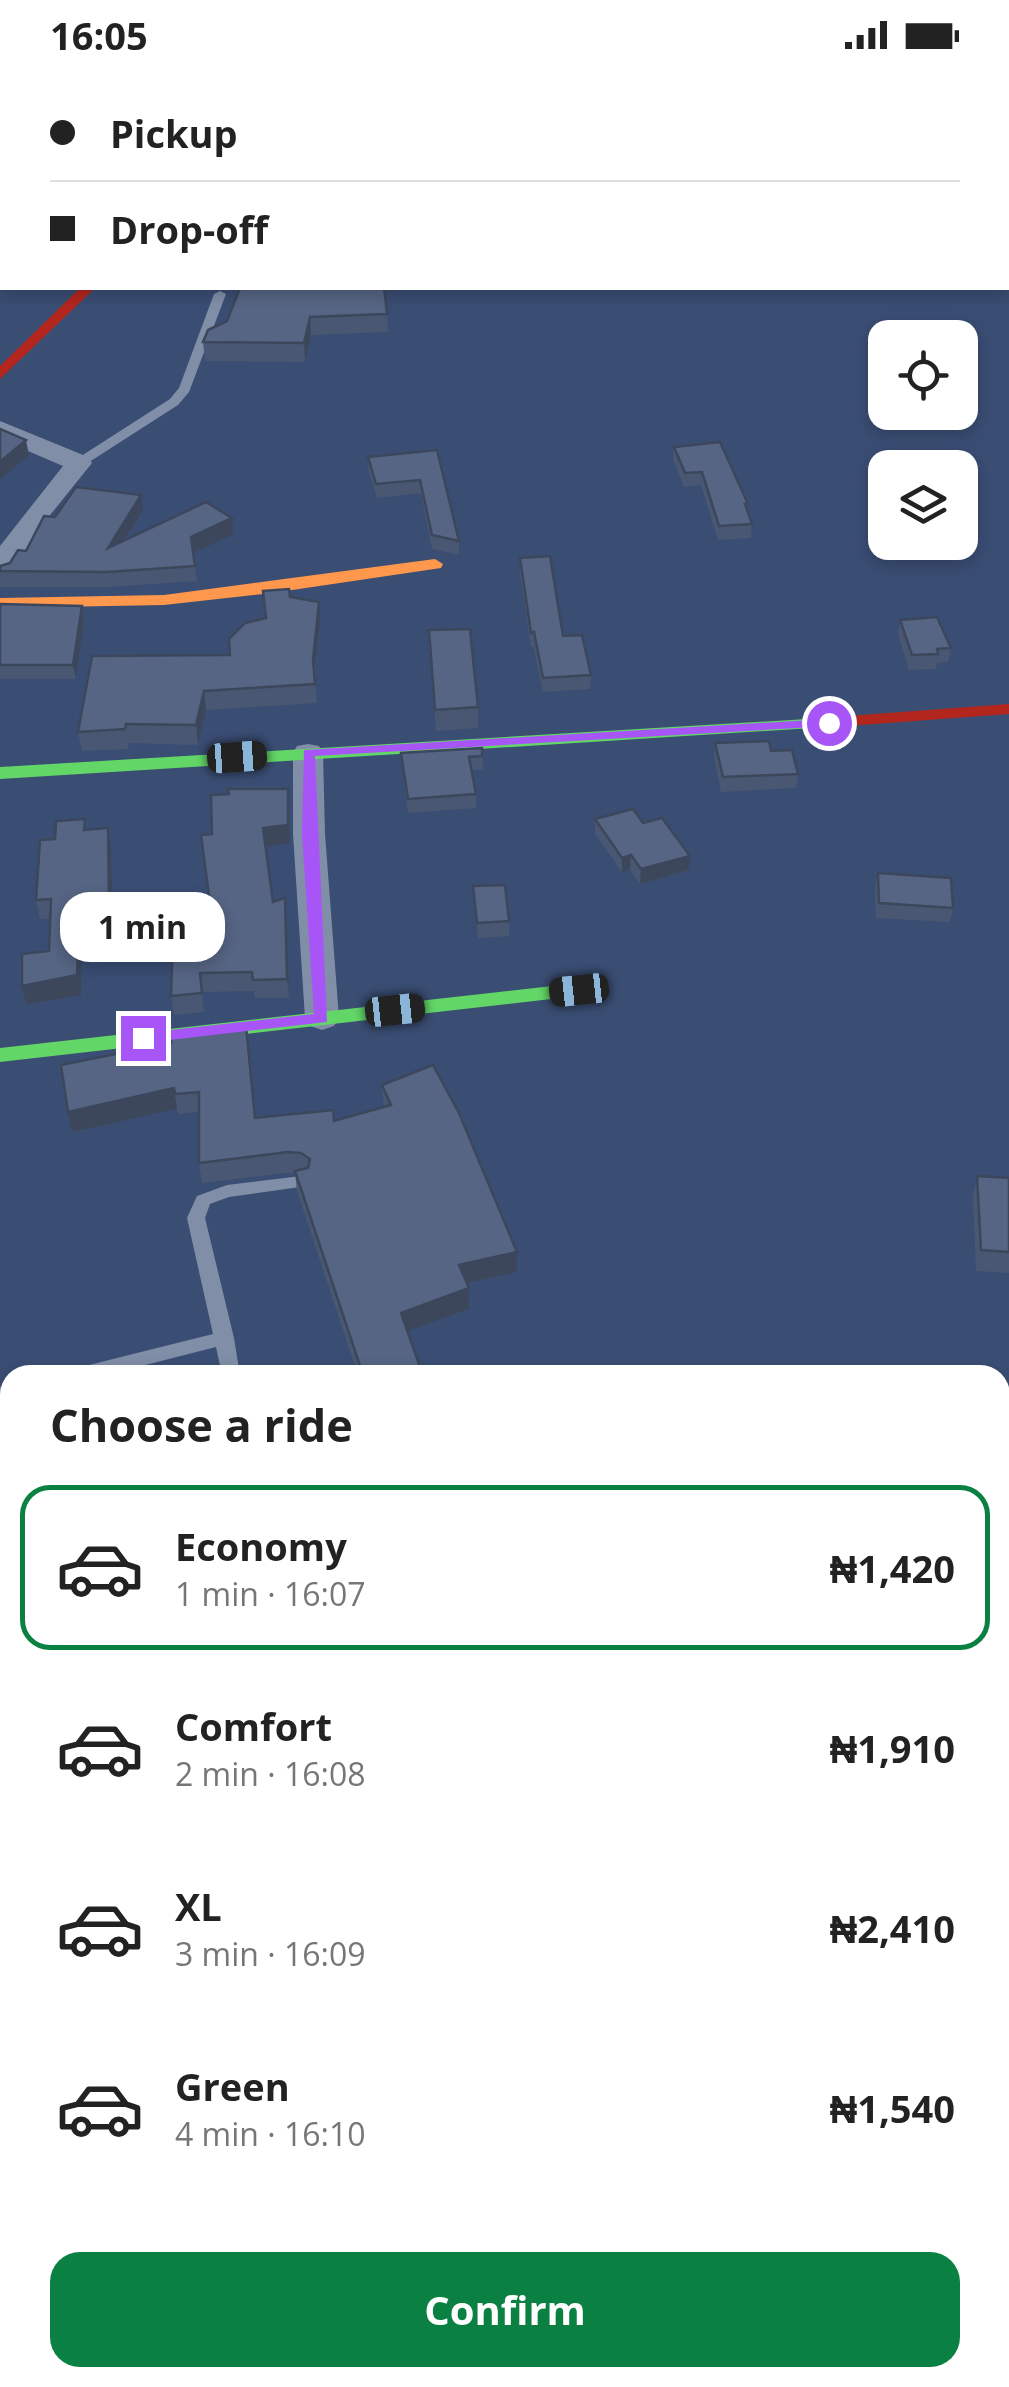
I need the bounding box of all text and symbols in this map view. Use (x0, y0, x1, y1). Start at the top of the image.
text: 16:05 (50, 9, 148, 61)
text: Pickup (110, 107, 238, 159)
text: Drop-off (110, 203, 268, 255)
map controls (868, 320, 978, 560)
button: locate (868, 320, 978, 430)
button: layers (868, 450, 978, 560)
route start (807, 701, 852, 746)
car (206, 740, 268, 774)
callout: 1 min (61, 893, 226, 963)
text: 1 min (98, 905, 187, 948)
car (548, 972, 610, 1008)
car (364, 992, 426, 1028)
route end (121, 1016, 166, 1061)
text: Choose a ride (50, 1394, 353, 1455)
text: Economy (175, 1520, 347, 1572)
icon: car (55, 1523, 145, 1613)
text: ₦1,420 (830, 1542, 955, 1594)
text: 1 min · 16:07 (175, 1572, 366, 1615)
text: Comfort (175, 1700, 332, 1752)
icon: car (55, 1703, 145, 1793)
text: ₦1,910 (830, 1722, 955, 1774)
text: 2 min · 16:08 (175, 1752, 366, 1795)
text: XL (175, 1880, 222, 1932)
icon: car (55, 1883, 145, 1973)
text: ₦2,410 (830, 1902, 955, 1954)
text: 3 min · 16:09 (175, 1932, 366, 1975)
text: Green (175, 2060, 290, 2112)
icon: car (55, 2063, 145, 2153)
text: ₦1,540 (830, 2082, 955, 2134)
text: 4 min · 16:10 (175, 2112, 366, 2155)
button: Confirm (50, 2252, 960, 2367)

